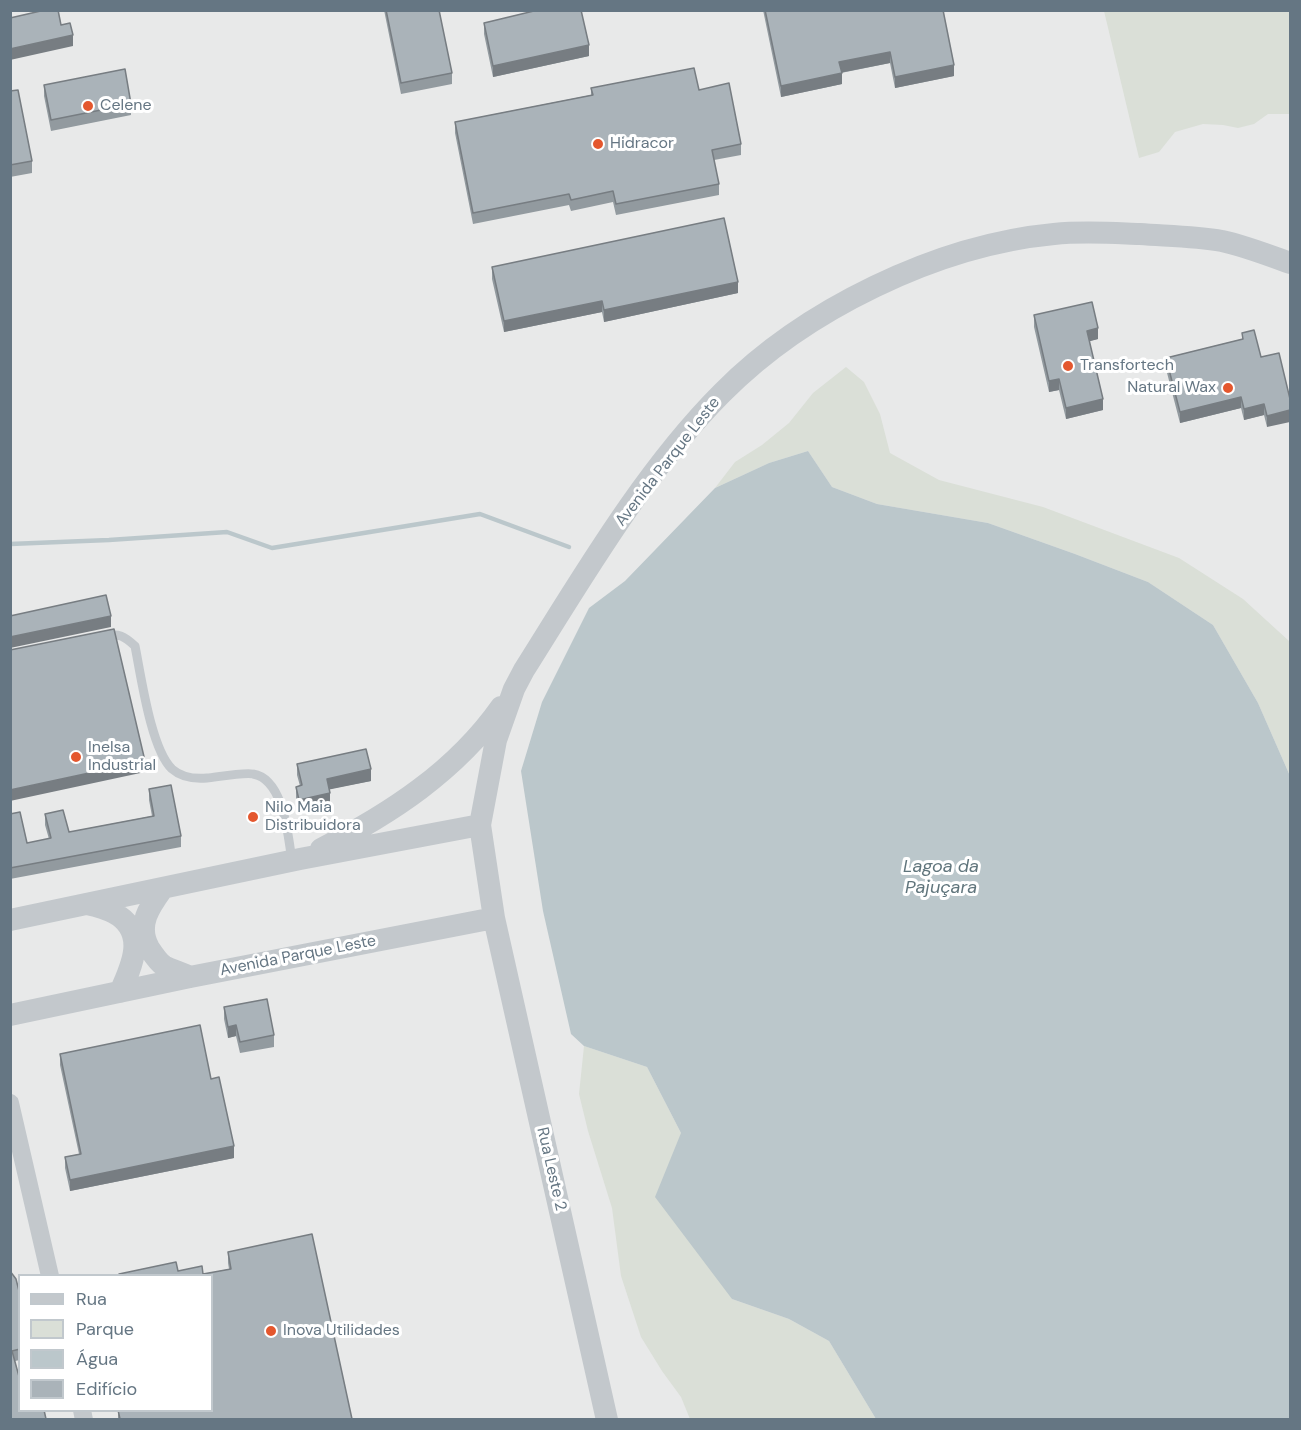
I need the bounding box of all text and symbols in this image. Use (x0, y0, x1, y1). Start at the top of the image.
place label: Celene (100, 96, 151, 116)
marker: Celene (81, 99, 95, 113)
place label: Hidracor (610, 134, 674, 154)
marker: Hidracor (591, 137, 605, 151)
place label: Transfortech (1080, 356, 1174, 376)
marker: Transfortech (1061, 359, 1075, 373)
place label: Natural Wax (1127, 378, 1216, 398)
marker: Natural Wax (1221, 381, 1235, 395)
street label: Avenida Parque Leste (612, 394, 724, 530)
place label: Inelsa Industrial (88, 738, 156, 776)
marker: Inelsa Industrial (69, 750, 83, 764)
place label: Nilo Maia Distribuidora (265, 798, 361, 836)
marker: Nilo Maia Distribuidora (246, 810, 260, 824)
water label: Lagoa da Pajuçara (903, 856, 979, 898)
street label: Avenida Parque Leste (218, 931, 378, 981)
street label: Rua Leste 2 (532, 1125, 570, 1213)
legend (18, 1274, 213, 1412)
text: Rua (76, 1287, 107, 1311)
text: Parque (76, 1317, 134, 1341)
place label: Inova Utilidades (283, 1321, 400, 1341)
marker: Inova Utilidades (264, 1324, 278, 1338)
text: Água (76, 1347, 118, 1371)
text: Edifício (76, 1377, 137, 1401)

